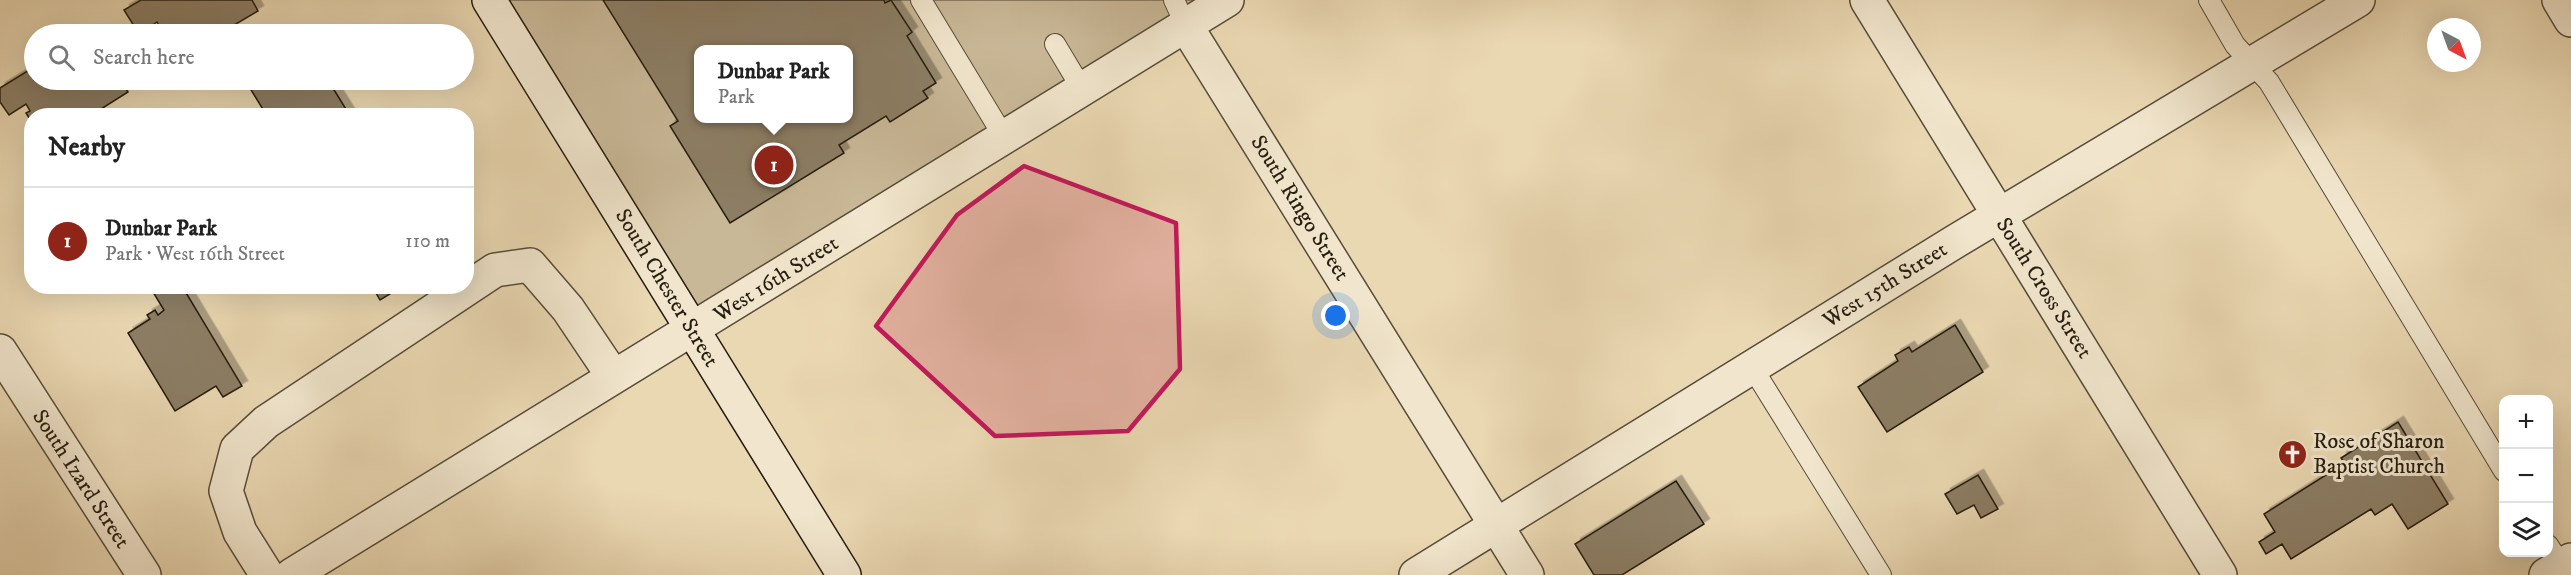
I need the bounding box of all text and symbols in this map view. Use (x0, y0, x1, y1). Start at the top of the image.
north arrow (2427, 18, 2481, 72)
search box (24, 24, 474, 90)
icon: search (45, 41, 78, 74)
text: Search here (93, 44, 195, 71)
popup (694, 45, 853, 123)
text: Dunbar Park (717, 58, 830, 85)
text: Park (717, 85, 755, 110)
street label: South Ringo Street (1245, 130, 1355, 286)
text: Nearby (48, 131, 125, 164)
pin: 1 (754, 142, 794, 188)
street label: South Chester Street (609, 204, 725, 372)
street label: South Cross Street (1990, 213, 2098, 363)
text: Dunbar Park (105, 215, 217, 242)
text: 1 (64, 229, 71, 254)
text: 110 m (405, 229, 450, 254)
street label: West 16th Street (708, 230, 843, 329)
street label: West 15th Street (1817, 236, 1952, 334)
text: Park · West 16th Street (105, 242, 285, 267)
your location (1321, 301, 1350, 330)
map controls (2499, 395, 2553, 557)
button: + (2499, 395, 2553, 449)
street label: South Izard Street (26, 405, 136, 553)
place label: Rose of Sharon Baptist Church (2313, 428, 2445, 480)
church icon: Rose of Sharon Baptist Church (2276, 438, 2308, 470)
button: − (2499, 449, 2553, 503)
button: layers (2499, 503, 2553, 557)

